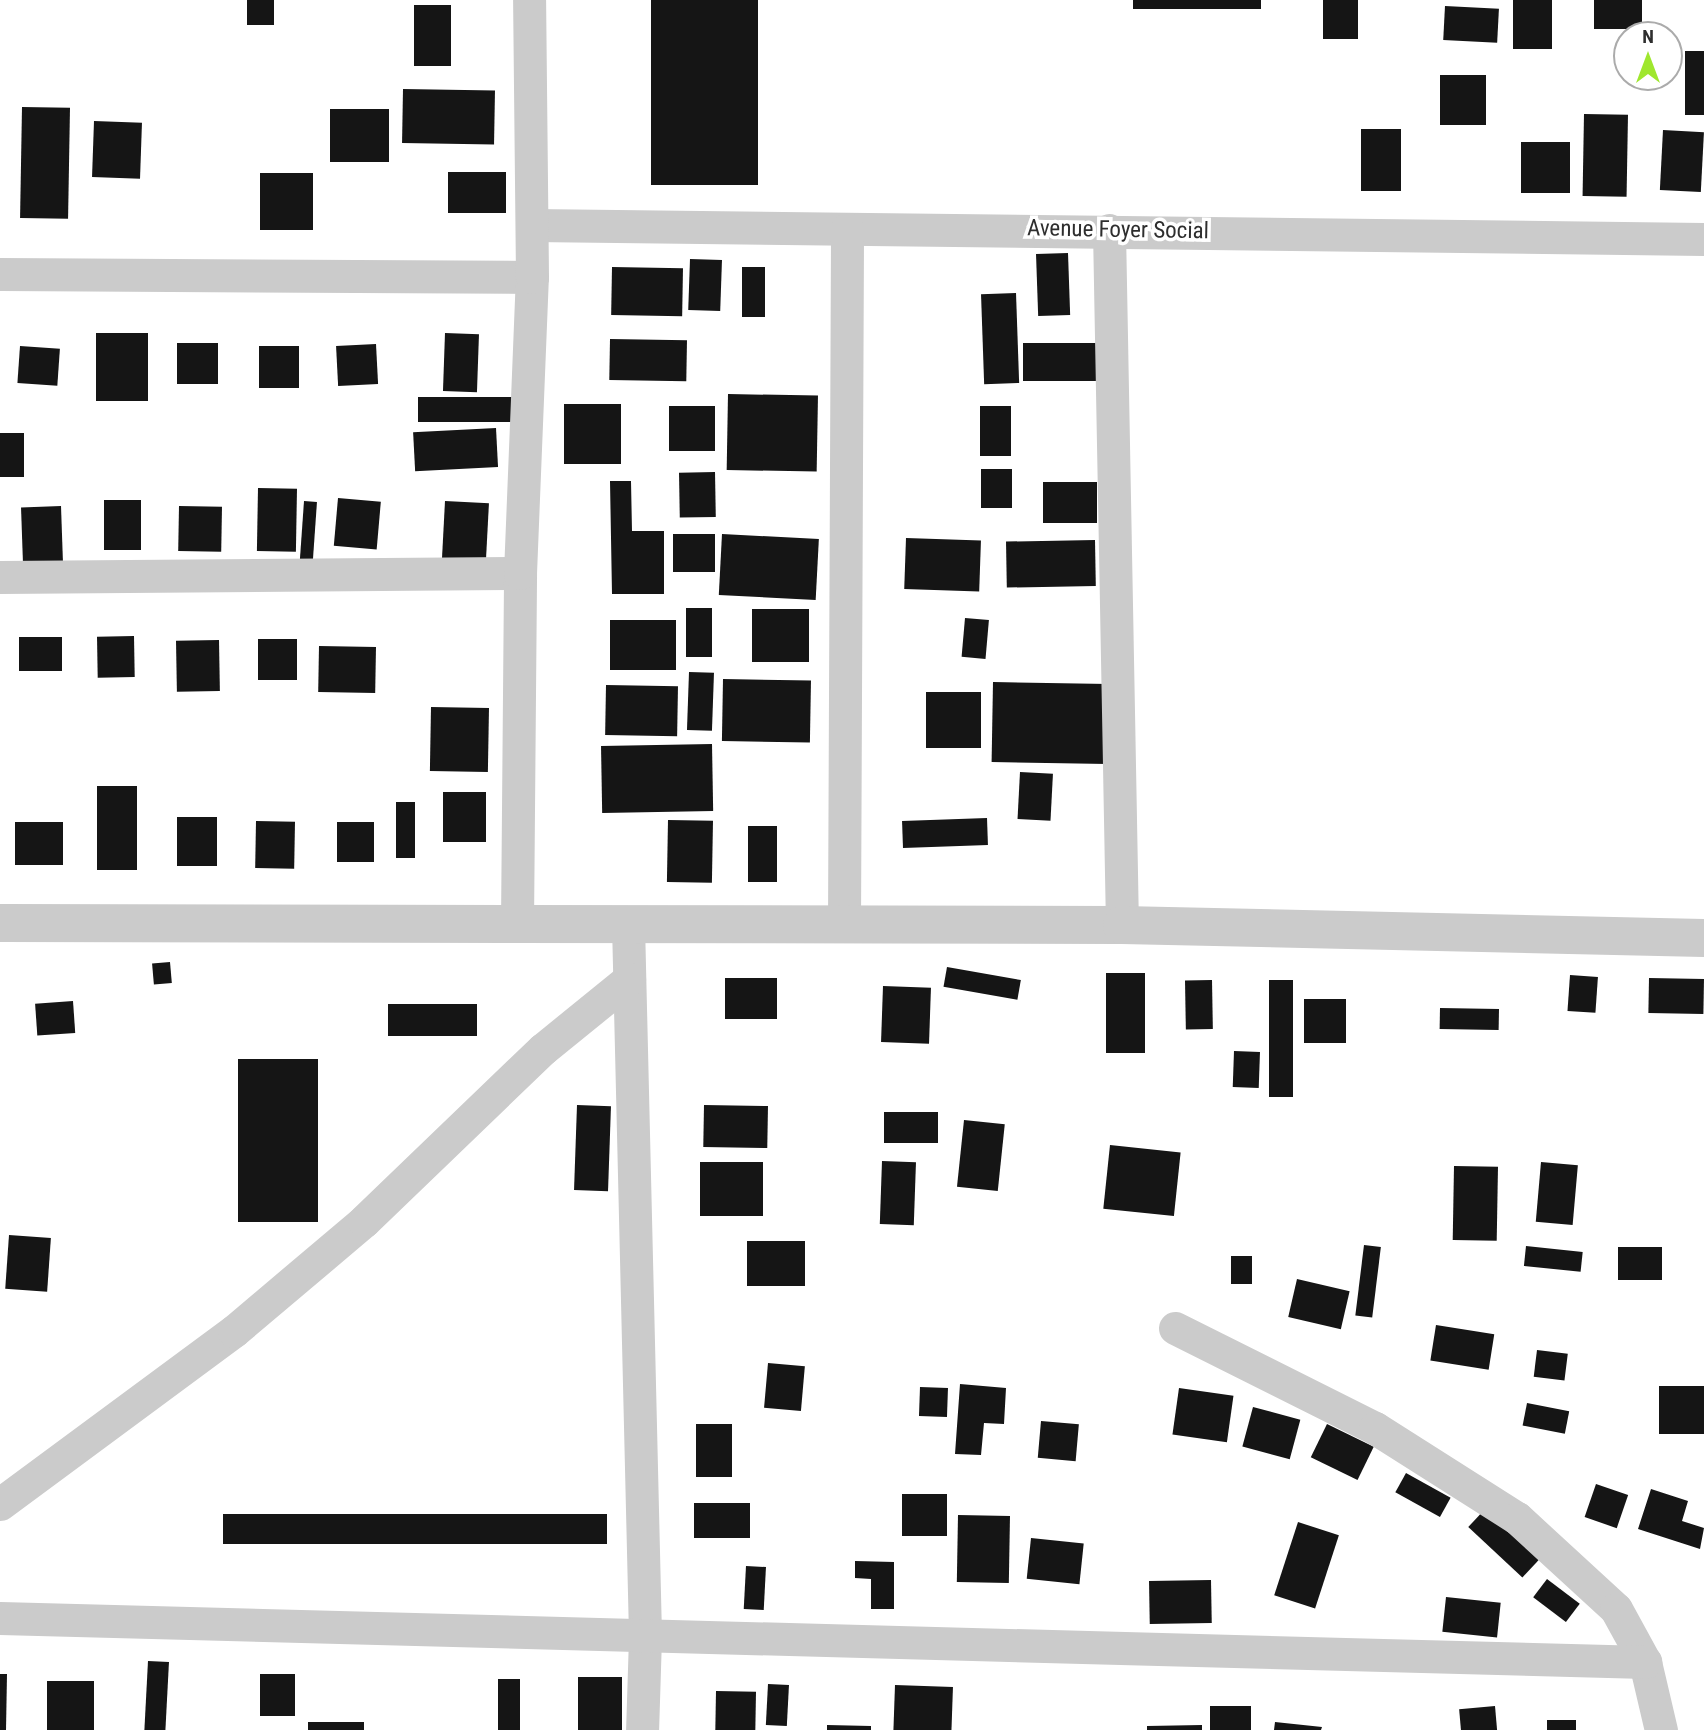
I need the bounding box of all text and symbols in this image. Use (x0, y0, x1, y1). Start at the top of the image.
north arrow (1613, 21, 1683, 91)
text: N (1642, 25, 1654, 48)
street label: Avenue Foyer Social (1027, 215, 1209, 245)

